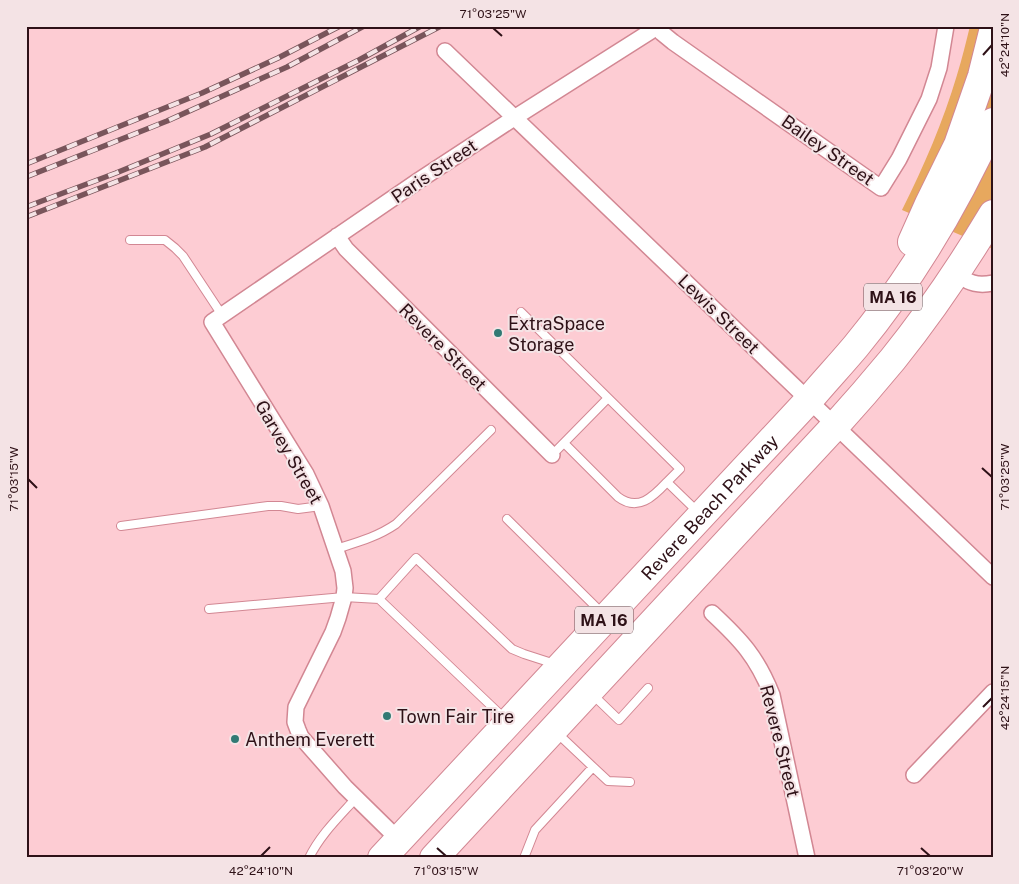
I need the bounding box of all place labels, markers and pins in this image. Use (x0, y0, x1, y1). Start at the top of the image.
place label: ExtraSpace Storage (508, 313, 605, 355)
marker: ExtraSpace Storage (492, 327, 504, 339)
place label: Town Fair Tire (397, 706, 514, 727)
marker: Town Fair Tire (381, 710, 393, 722)
place label: Anthem Everett (245, 729, 375, 750)
marker: Anthem Everett (229, 733, 241, 745)

